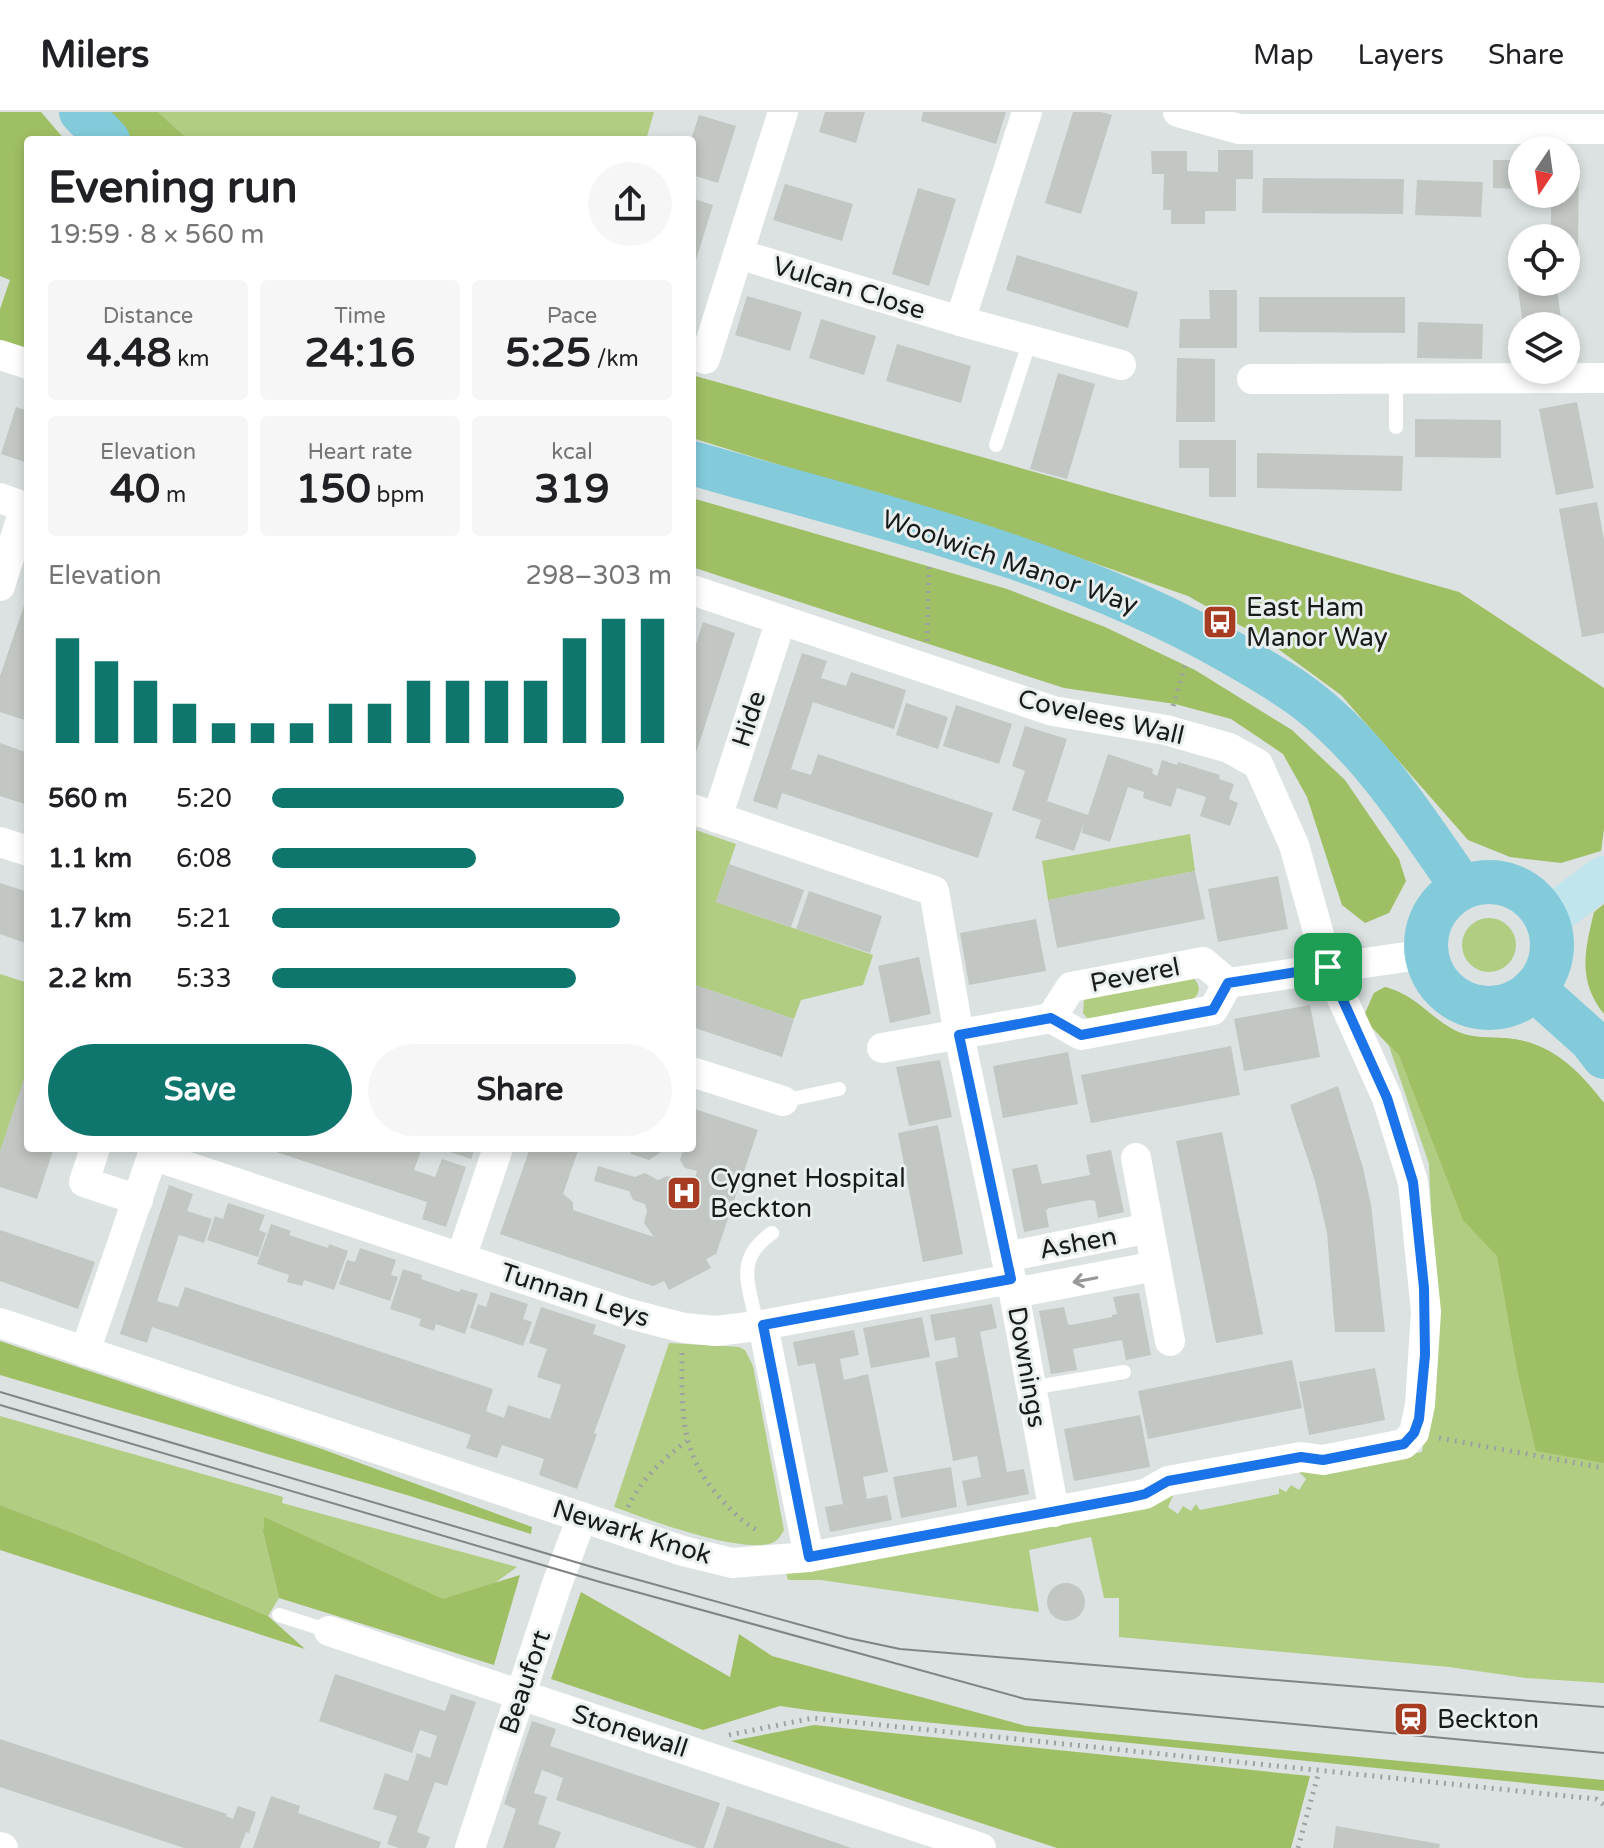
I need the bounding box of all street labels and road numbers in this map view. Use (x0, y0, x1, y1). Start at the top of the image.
street label: Vulcan Close (769, 250, 929, 326)
street label: Woolwich Manor Way (878, 504, 1142, 620)
street label: Covelees Wall (1015, 683, 1187, 751)
street label: Hide (725, 687, 773, 751)
street label: Peverel (1087, 951, 1183, 999)
street label: Ashen (1037, 1220, 1119, 1266)
street label: Tunnan Leys (497, 1256, 653, 1334)
street label: Downings (1001, 1304, 1053, 1430)
street label: Newark Knok (549, 1493, 715, 1571)
street label: Beaufort (493, 1626, 557, 1738)
street label: Stonewall (568, 1698, 692, 1764)

